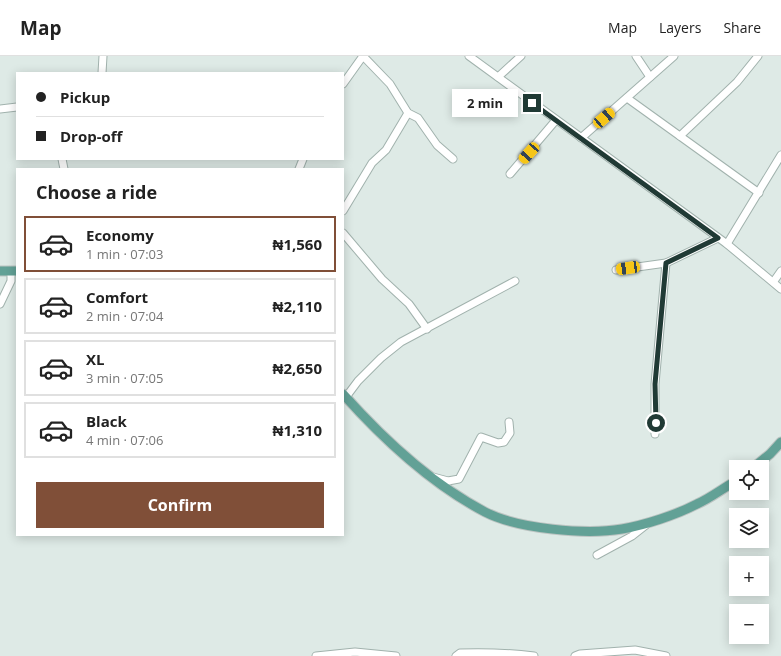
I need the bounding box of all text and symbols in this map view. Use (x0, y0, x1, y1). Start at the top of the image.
text: Map (20, 15, 61, 41)
text: Map (608, 18, 637, 37)
text: Layers (659, 18, 701, 37)
text: Share (723, 18, 761, 37)
text: Pickup (60, 87, 110, 107)
callout: 2 min (452, 89, 518, 117)
text: 2 min (467, 94, 503, 112)
route end (523, 94, 541, 112)
car (591, 106, 617, 130)
text: Drop-off (60, 126, 122, 146)
car (517, 140, 541, 166)
text: Choose a ride (36, 180, 157, 204)
text: Economy (86, 225, 154, 245)
icon: car (38, 226, 74, 262)
text: ₦1,560 (273, 234, 322, 254)
text: 1 min · 07:03 (86, 245, 163, 263)
car (615, 260, 641, 276)
text: Comfort (86, 287, 148, 307)
icon: car (38, 288, 74, 324)
text: ₦2,110 (273, 296, 322, 316)
text: 2 min · 07:04 (86, 307, 163, 325)
text: XL (86, 349, 104, 369)
icon: car (38, 350, 74, 386)
text: ₦2,650 (273, 358, 322, 378)
text: 3 min · 07:05 (86, 369, 163, 387)
text: Black (86, 411, 127, 431)
icon: car (38, 412, 74, 448)
route start (647, 414, 665, 432)
text: ₦1,310 (273, 420, 322, 440)
text: 4 min · 07:06 (86, 431, 163, 449)
map controls (729, 460, 769, 644)
button: locate (729, 460, 769, 500)
button: Confirm (36, 482, 324, 528)
button: layers (729, 508, 769, 548)
button: + (729, 556, 769, 596)
button: − (729, 604, 769, 644)

